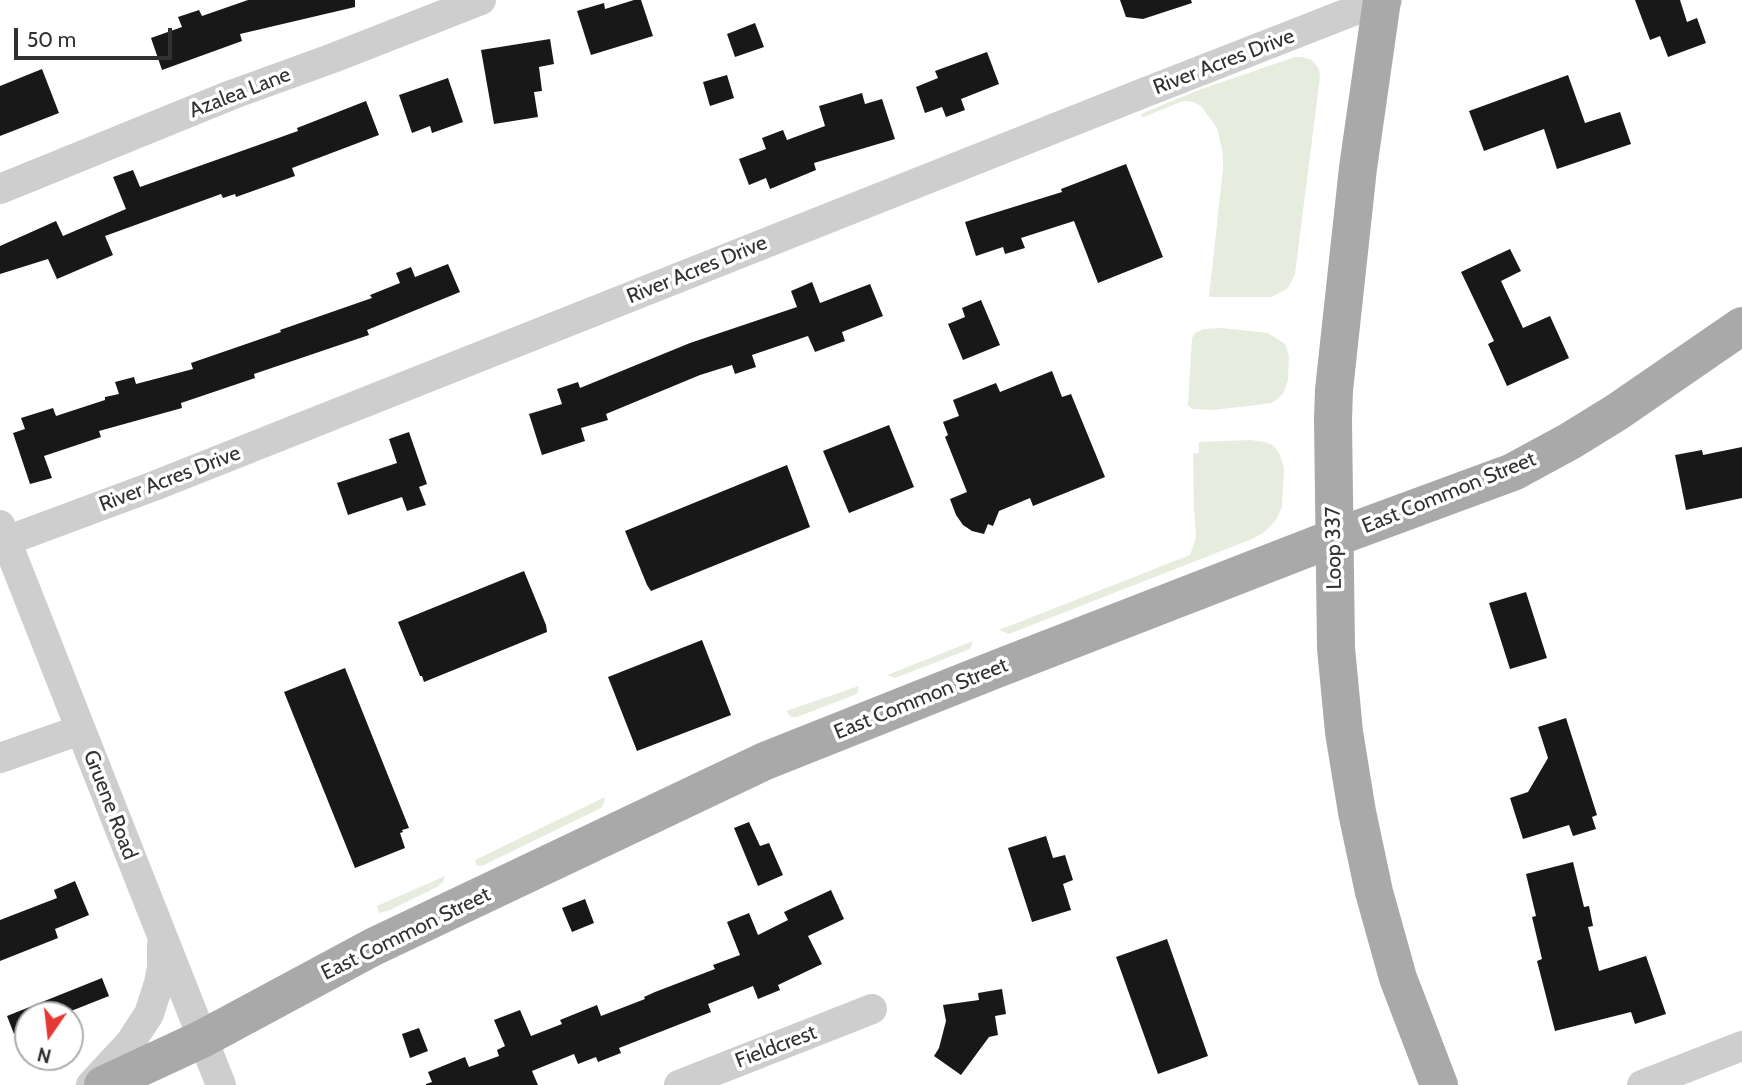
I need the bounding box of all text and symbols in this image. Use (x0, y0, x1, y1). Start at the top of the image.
scale bar (18, 14, 175, 58)
street label: River Acres Drive (1150, 24, 1298, 100)
text: 50 m (27, 27, 76, 52)
street label: Azalea Lane (186, 62, 294, 124)
street label: River Acres Drive (623, 230, 771, 310)
street label: River Acres Drive (96, 441, 244, 517)
street label: East Common Street (1358, 447, 1540, 539)
street label: Loop 337 (1321, 506, 1347, 590)
street label: East Common Street (830, 653, 1012, 745)
street label: Gruene Road (78, 747, 142, 863)
street label: East Common Street (317, 882, 495, 986)
north arrow (14, 1001, 84, 1071)
street label: Fieldcrest (732, 1020, 820, 1074)
text: N (35, 1042, 54, 1068)

